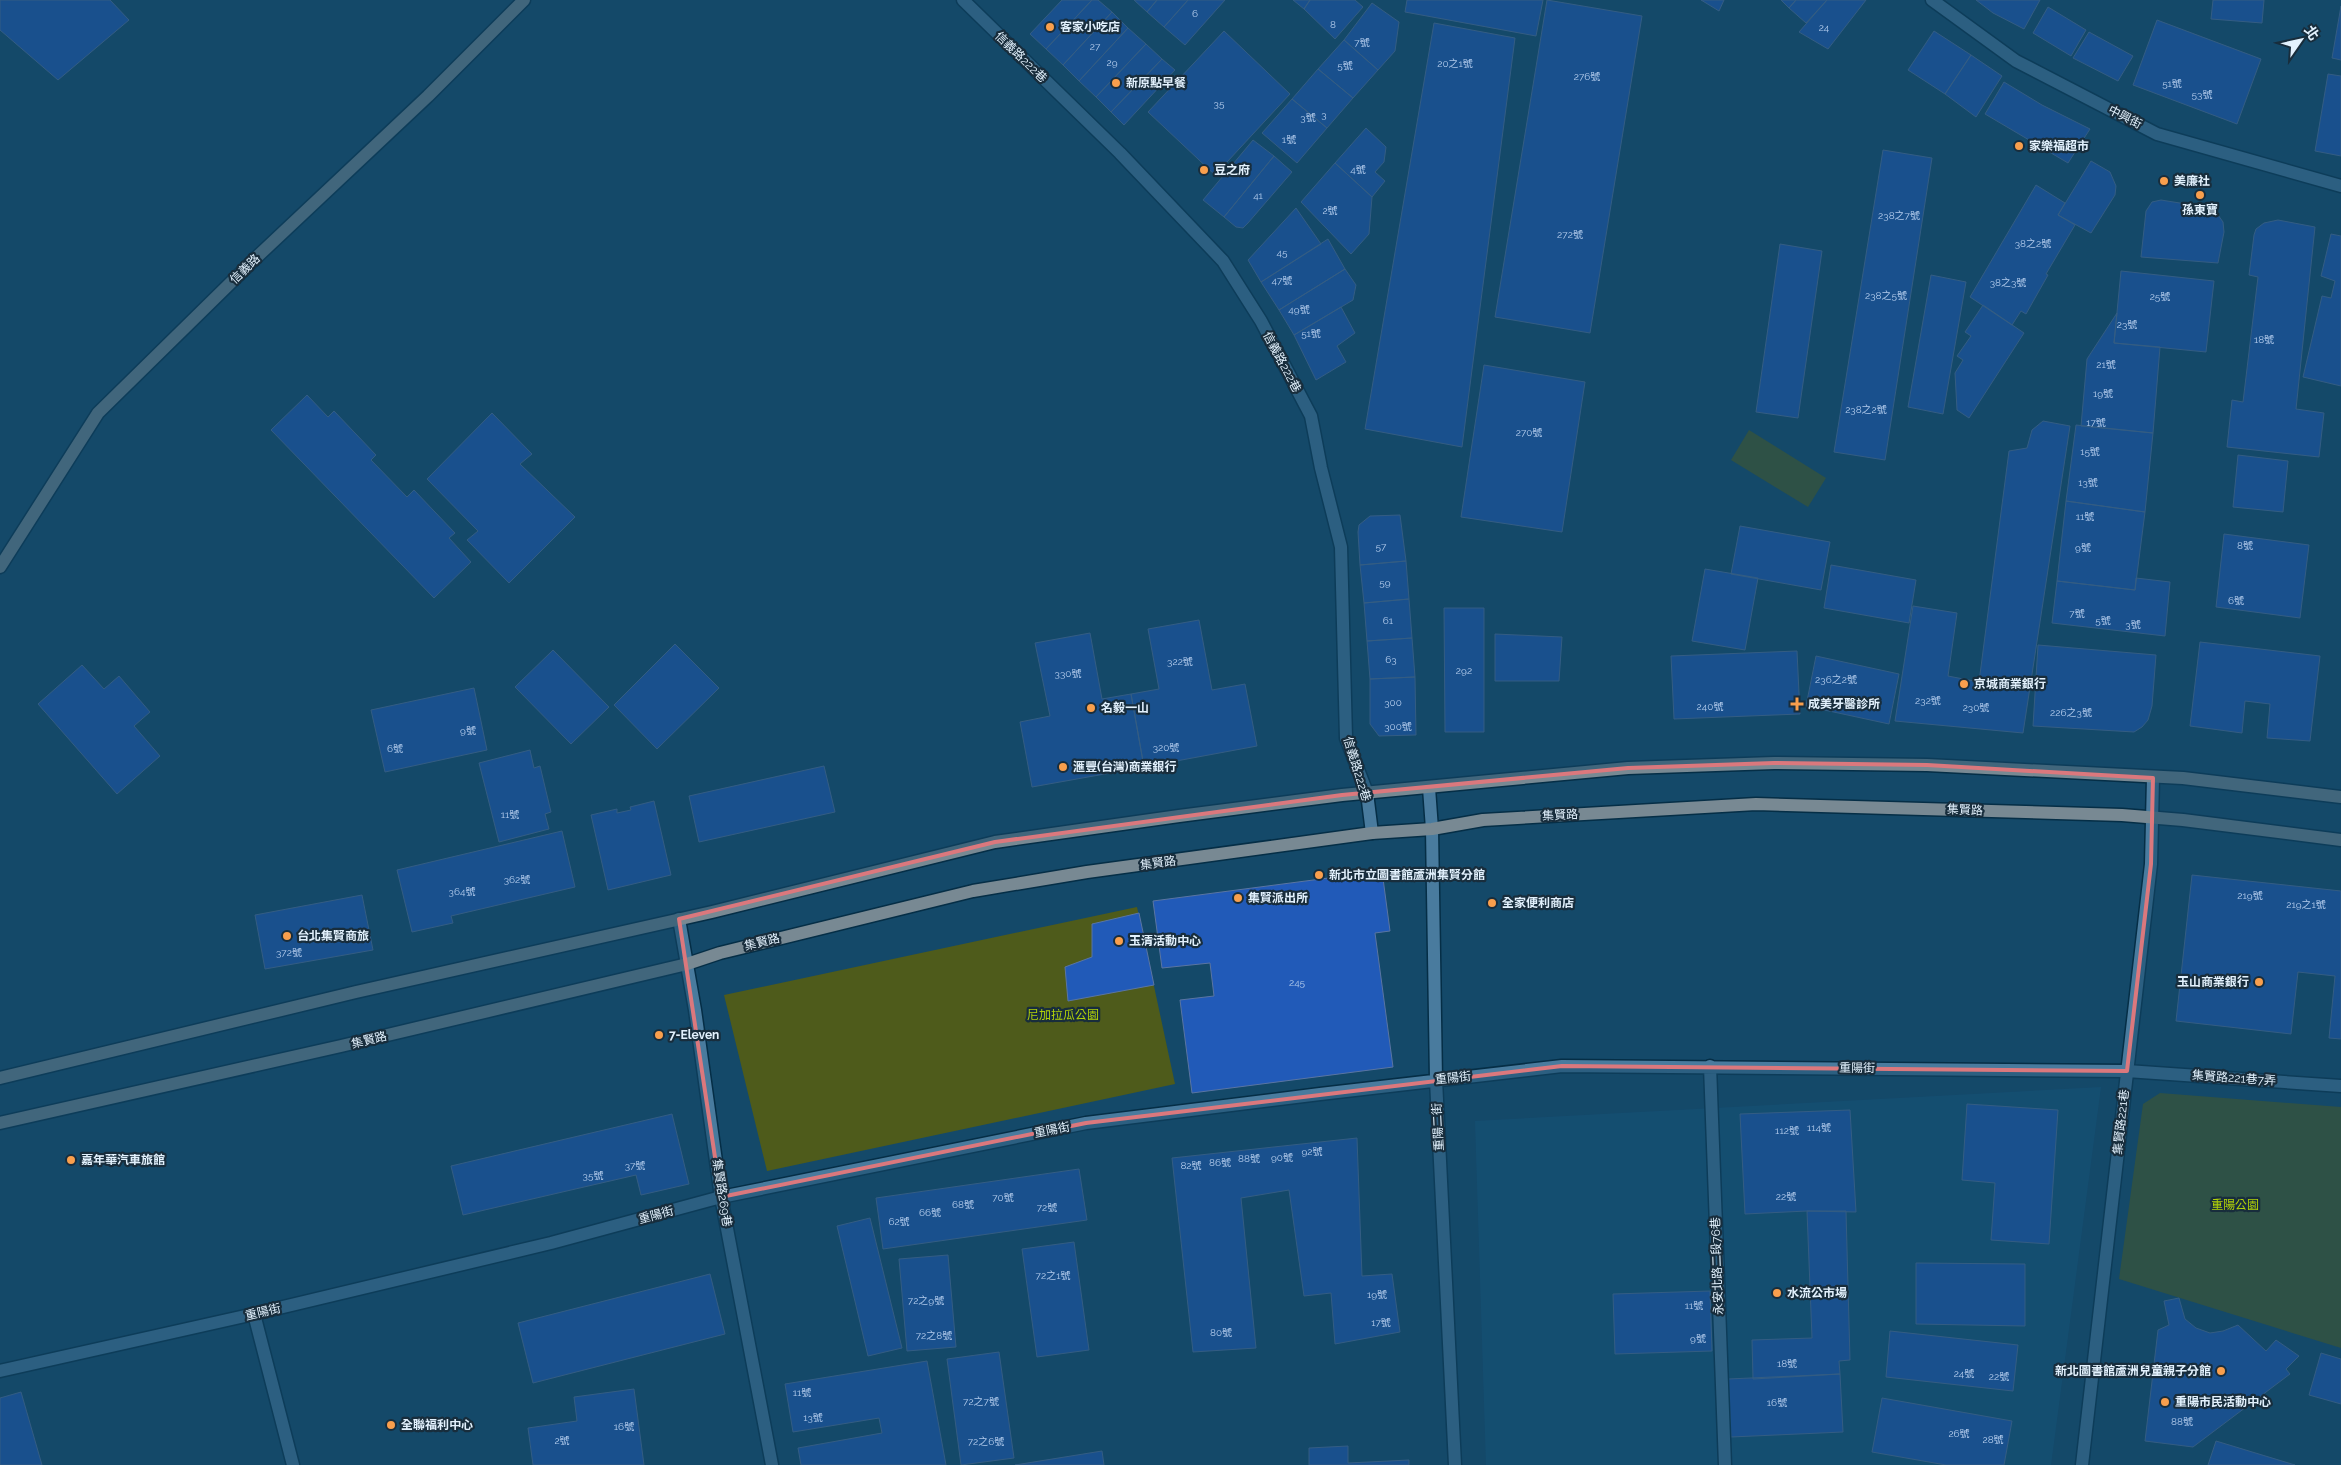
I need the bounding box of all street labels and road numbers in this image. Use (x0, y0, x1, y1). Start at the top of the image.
street label: 信義路222巷 (992, 29, 1050, 85)
street label: 中興街 (2106, 103, 2144, 131)
street label: 信義路 (227, 251, 263, 287)
street label: 信義路222巷 (1260, 329, 1304, 395)
street label: 信義路222巷 (1341, 735, 1373, 803)
street label: 集賢路 (1947, 802, 1983, 818)
street label: 集賢路 (1542, 807, 1578, 823)
street label: 集賢路 (1139, 854, 1177, 872)
street label: 集賢路 (743, 931, 781, 953)
street label: 集賢路 (350, 1029, 388, 1051)
street label: 重陽街 (1839, 1061, 1875, 1075)
street label: 集賢路221巷7弄 (2192, 1068, 2276, 1088)
street label: 重陽街 (1434, 1069, 1472, 1087)
street label: 集賢路221巷 (2111, 1089, 2131, 1155)
street label: 重陽二街 (1430, 1103, 1446, 1151)
street label: 重陽街 (1033, 1120, 1071, 1140)
street label: 集賢路269巷 (710, 1158, 734, 1228)
street label: 重陽街 (637, 1204, 675, 1226)
street label: 永安北路二段76巷 (1708, 1217, 1726, 1315)
street label: 重陽街 (244, 1301, 282, 1323)

